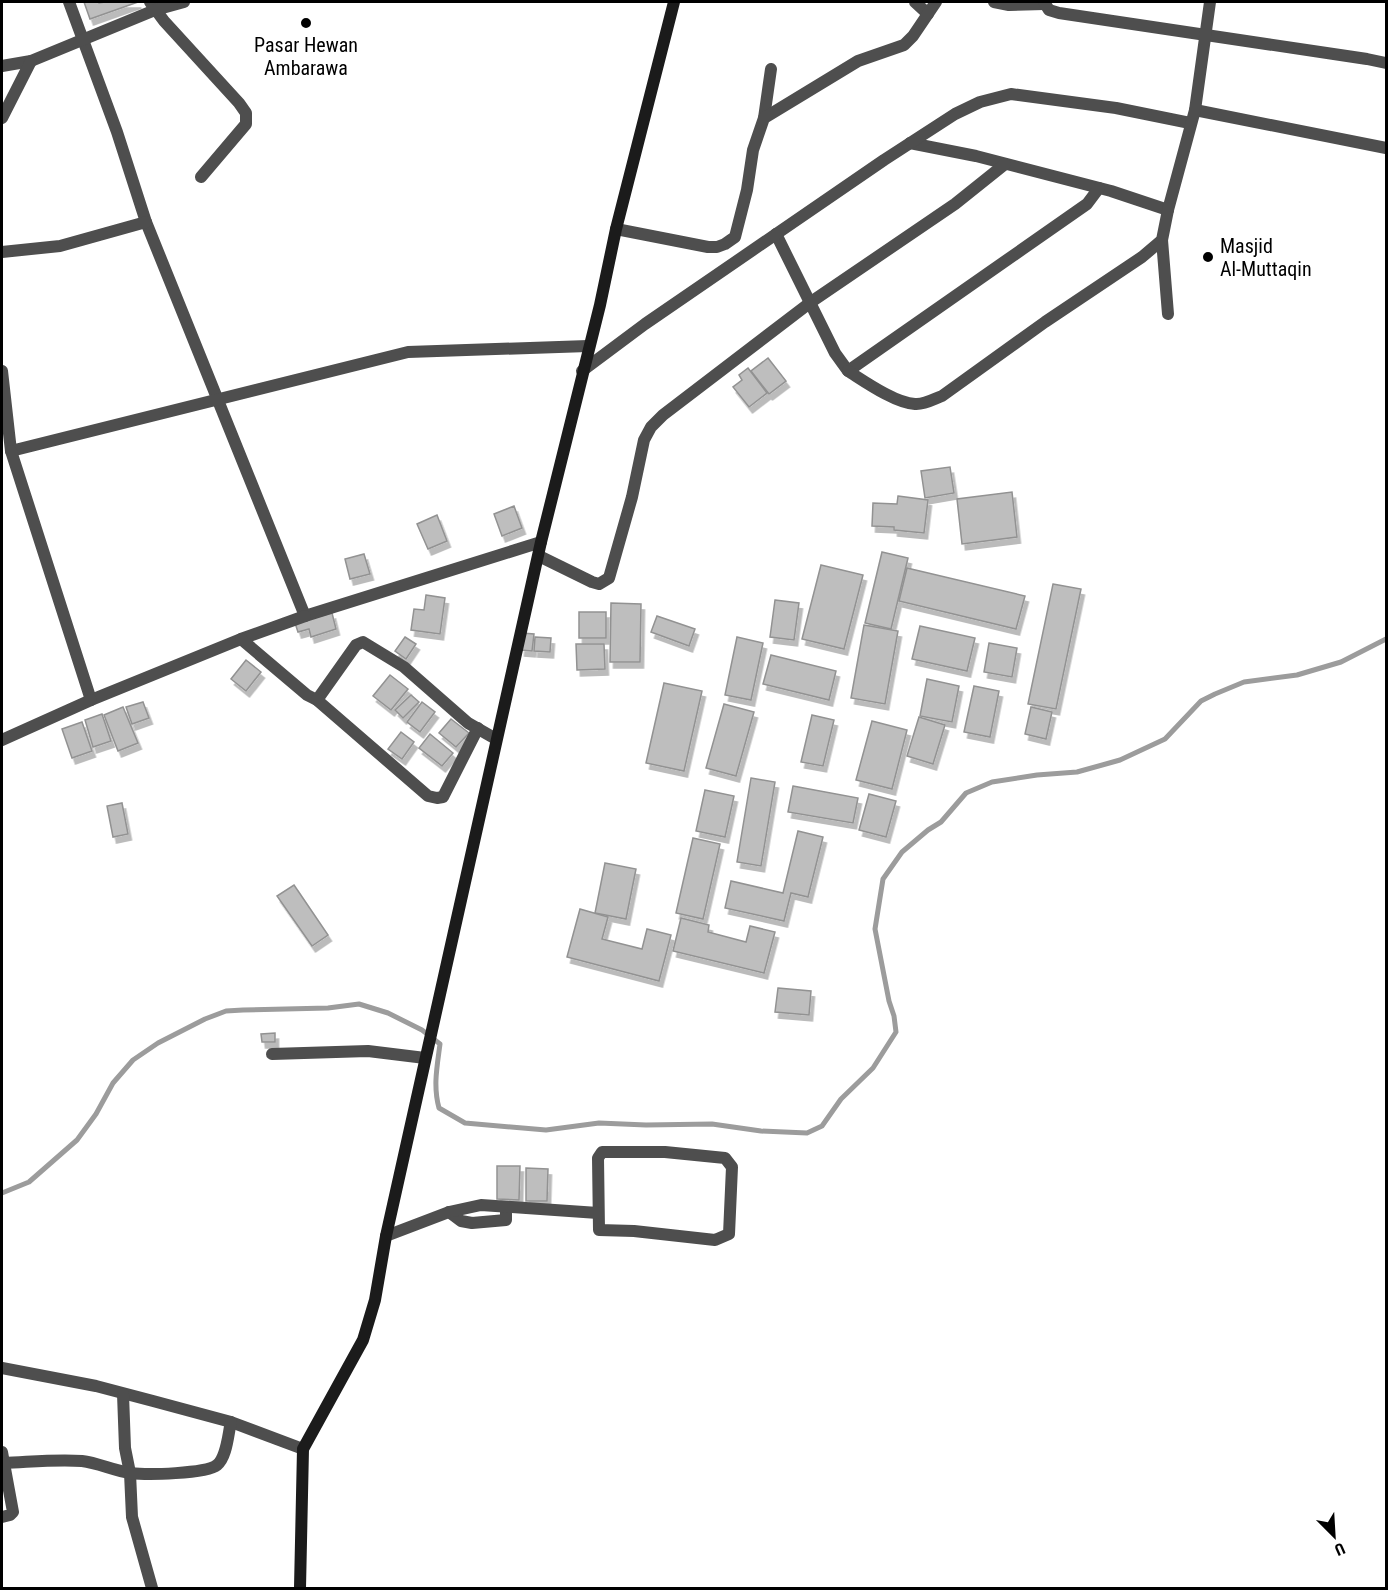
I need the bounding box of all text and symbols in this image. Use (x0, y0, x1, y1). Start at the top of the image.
marker: Pasar Hewan Ambarawa (299, 16, 313, 30)
place label: Pasar Hewan Ambarawa (254, 33, 358, 80)
place label: Masjid Al-Muttaqin (1220, 234, 1312, 281)
marker: Masjid Al-Muttaqin (1201, 250, 1215, 264)
north arrow (1304, 1506, 1364, 1566)
text: U (1332, 1539, 1348, 1560)

